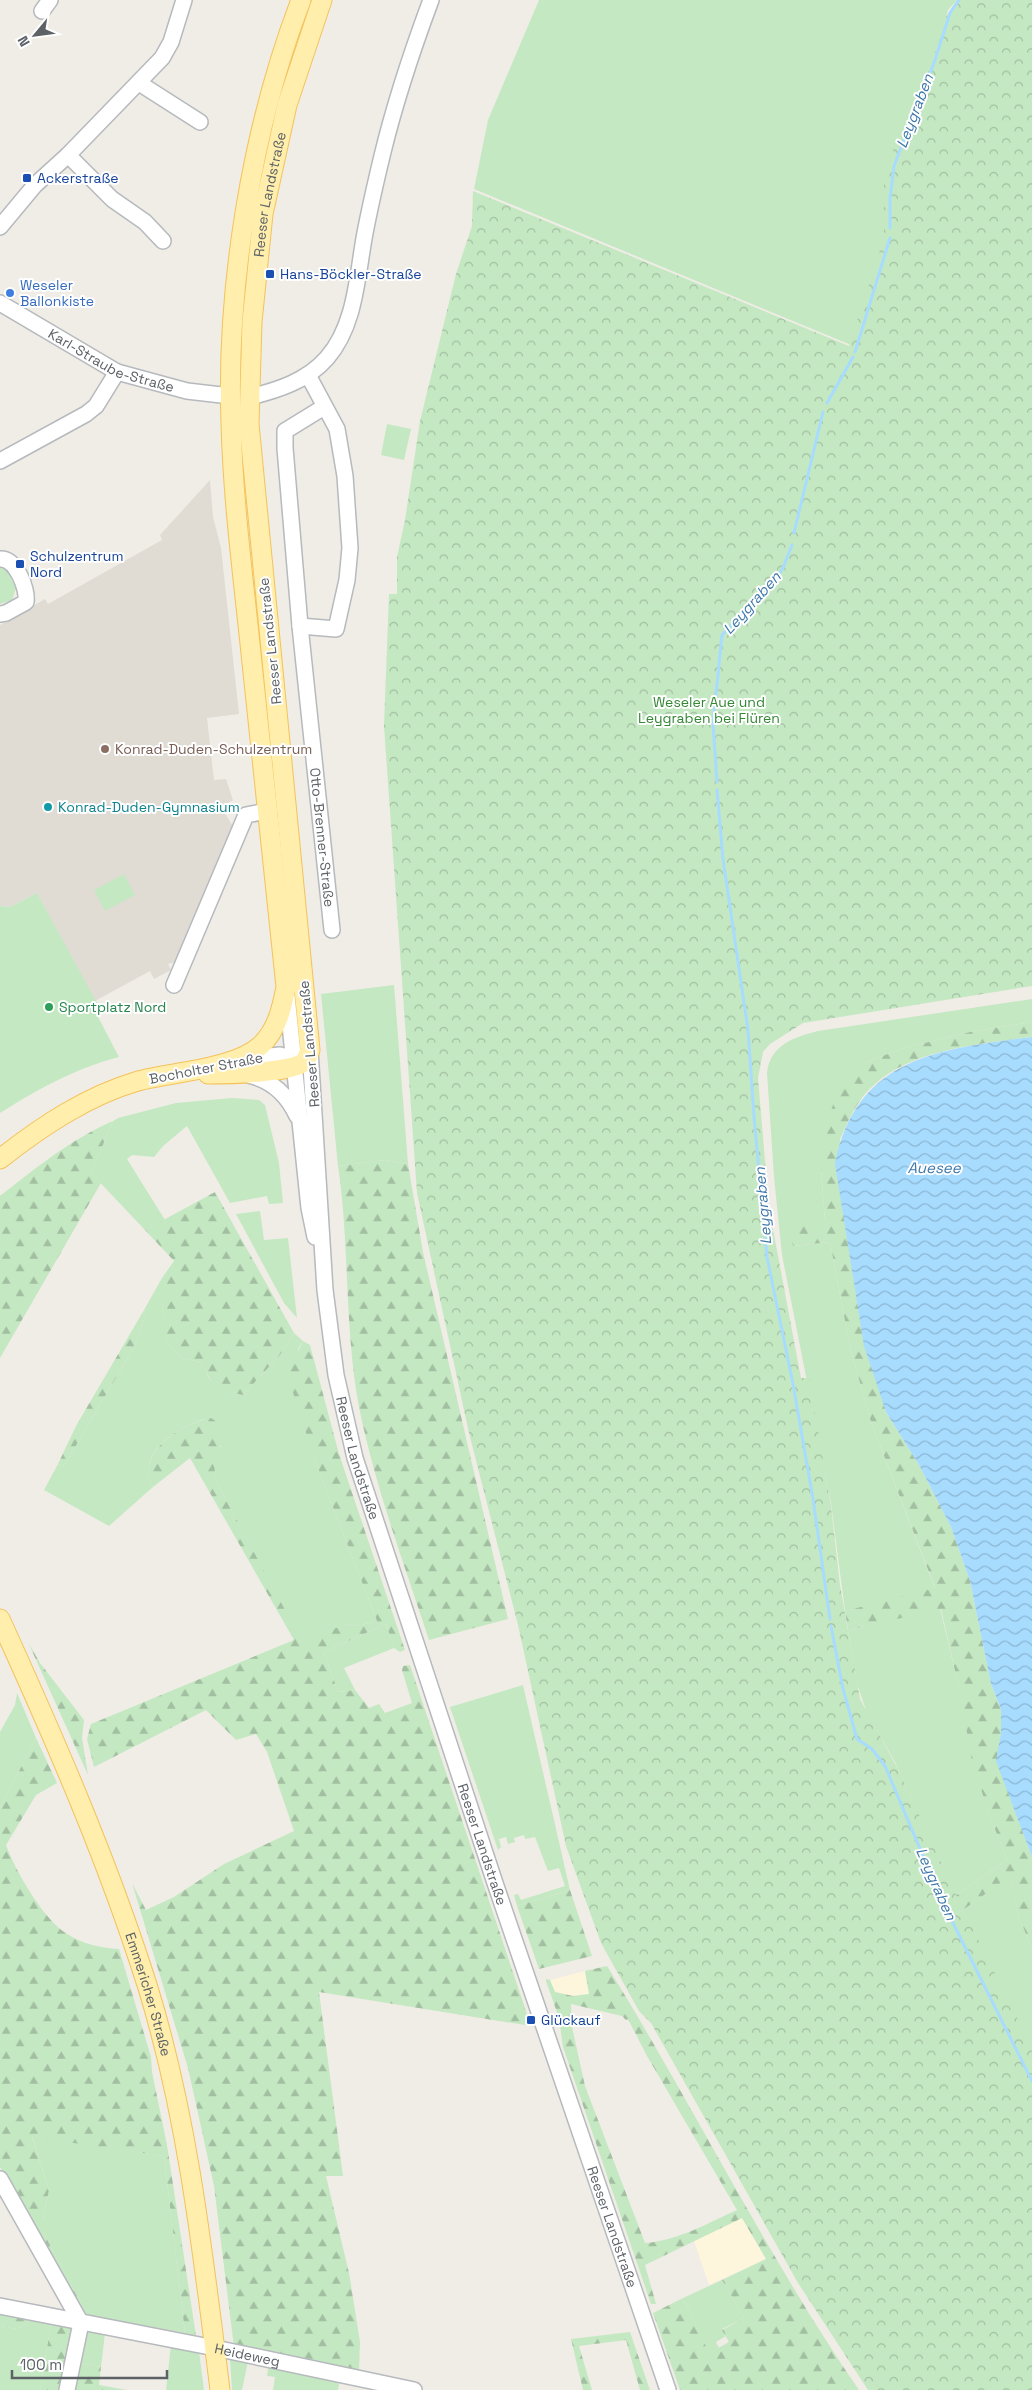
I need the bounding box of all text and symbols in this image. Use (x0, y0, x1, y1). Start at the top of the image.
north arrow (10, 10, 60, 60)
text: N (13, 33, 34, 50)
water label: Leygraben (892, 70, 938, 150)
street label: Reeser Landstraße (250, 130, 290, 258)
place label: Ackerstraße (37, 169, 119, 187)
marker: Ackerstraße (21, 172, 33, 184)
place label: Hans-Böckler-Straße (280, 265, 422, 283)
marker: Hans-Böckler-Straße (264, 268, 276, 280)
place label: Weseler Ballonkiste (20, 276, 94, 310)
marker: Weseler Ballonkiste (4, 287, 16, 299)
street label: Karl-Straube-Straße (45, 324, 176, 396)
place label: Schulzentrum Nord (30, 547, 123, 581)
marker: Schulzentrum Nord (14, 558, 26, 570)
water label: Leygraben (719, 567, 785, 638)
street label: Reeser Landstraße (254, 577, 286, 705)
park label: Weseler Aue und Leygraben bei Flüren (638, 693, 780, 727)
place label: Konrad-Duden-Schulzentrum (115, 740, 312, 758)
marker: Konrad-Duden-Schulzentrum (99, 743, 111, 755)
street label: Otto-Brenner-Straße (306, 767, 339, 908)
place label: Konrad-Duden-Gymnasium (58, 798, 240, 816)
marker: Konrad-Duden-Gymnasium (42, 801, 54, 813)
street label: Reeser Landstraße (294, 980, 324, 1108)
place label: Sportplatz Nord (59, 998, 166, 1016)
marker: Sportplatz Nord (43, 1001, 55, 1013)
street label: Bocholter Straße (148, 1048, 264, 1088)
water label: Auesee (907, 1158, 962, 1177)
water label: Leygraben (750, 1166, 775, 1246)
street label: Reeser Landstraße (332, 1395, 384, 1522)
street label: Reeser Landstraße (454, 1781, 511, 1908)
water label: Leygraben (912, 1844, 961, 1924)
street label: Emmericher Straße (121, 1930, 175, 2058)
place label: Glückauf (541, 2011, 601, 2029)
marker: Glückauf (525, 2014, 537, 2026)
street label: Reeser Landstraße (583, 2164, 641, 2290)
street label: Heideweg (213, 2339, 282, 2370)
scale bar (12, 2348, 168, 2380)
text: 100 m (20, 2355, 62, 2374)

